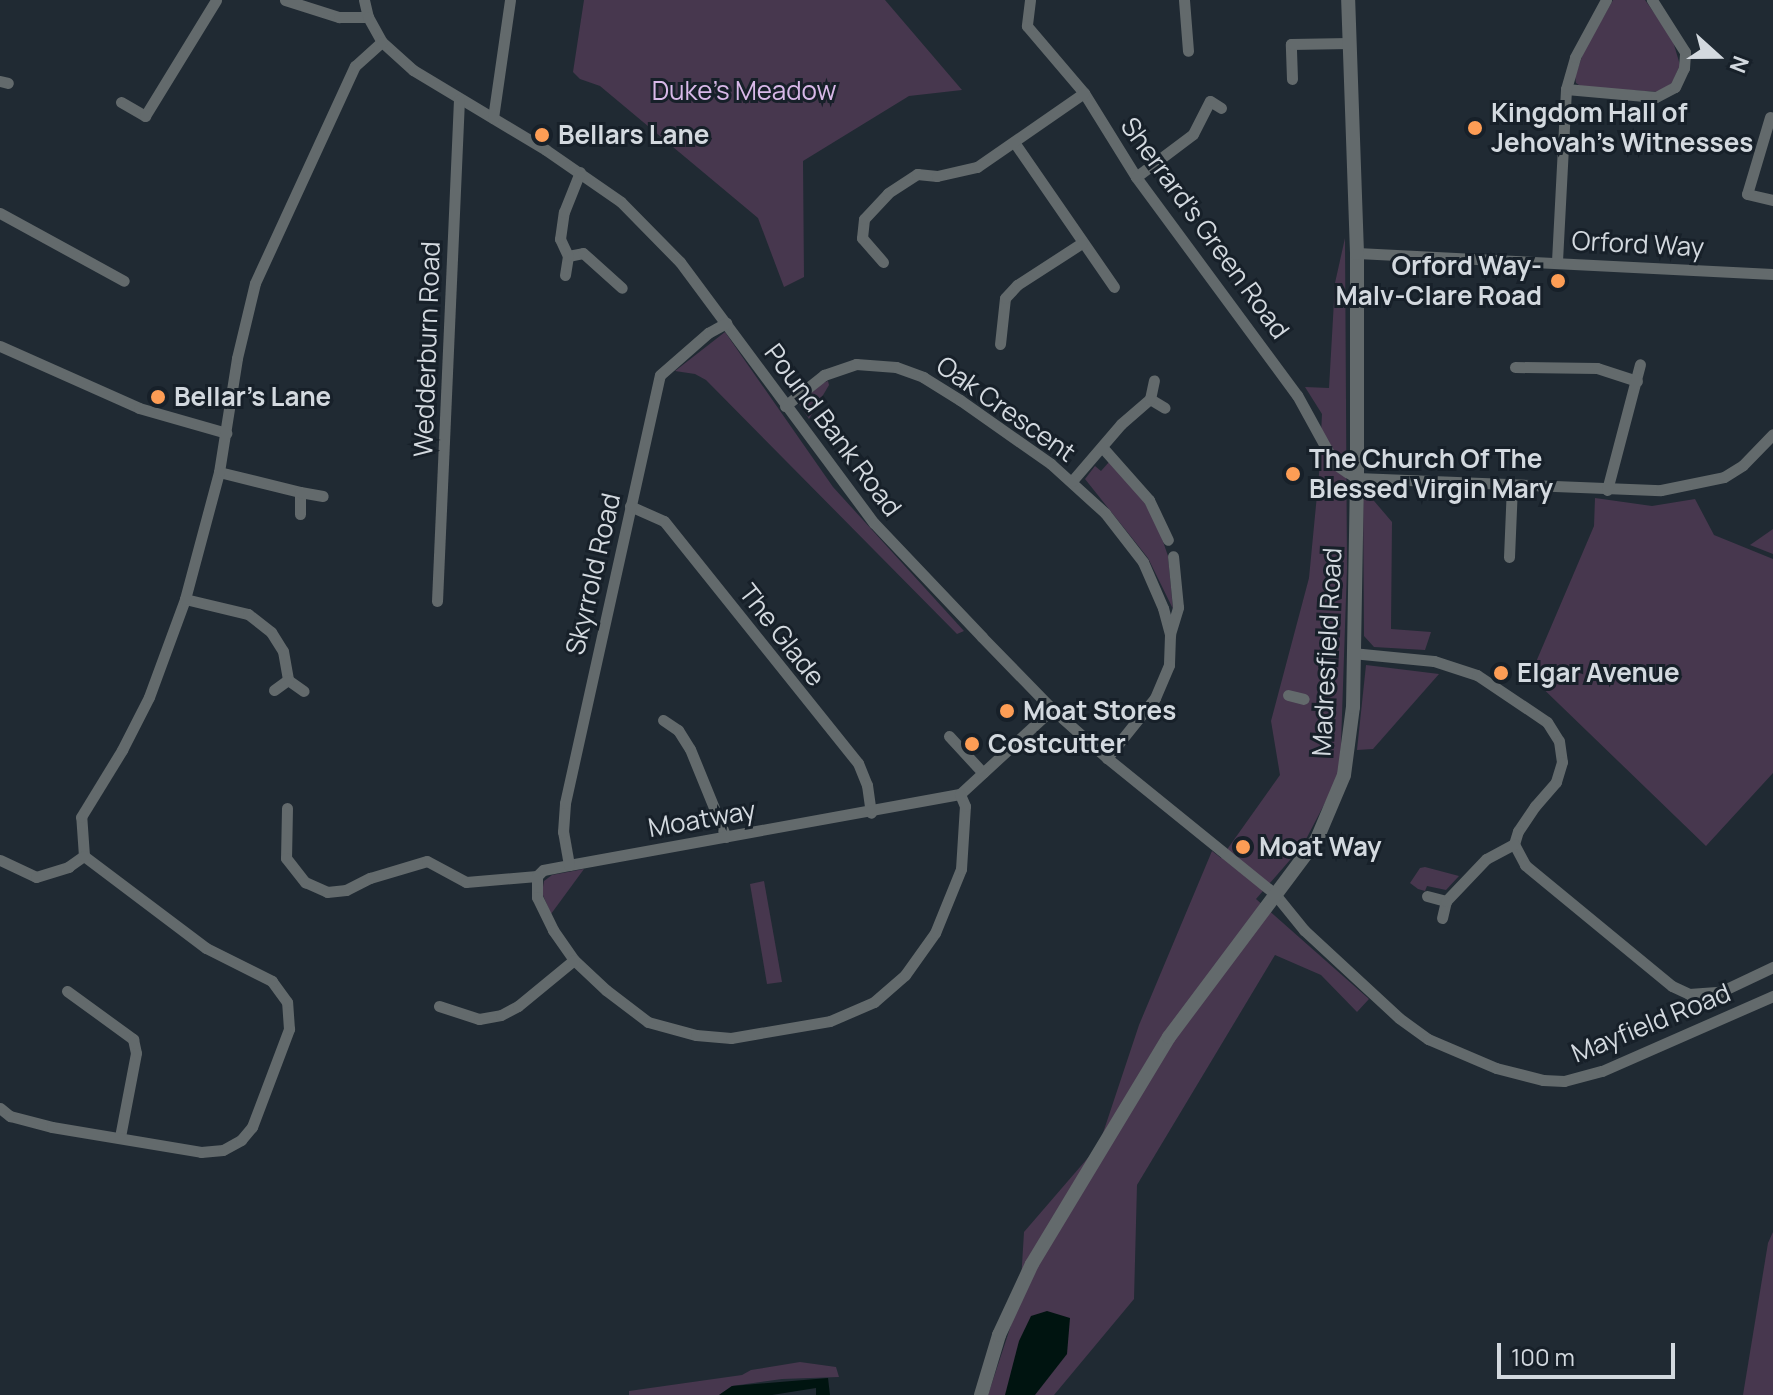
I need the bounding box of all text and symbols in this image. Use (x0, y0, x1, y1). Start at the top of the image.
north arrow (1677, 16, 1757, 96)
text: N (1723, 52, 1756, 77)
park label: Duke's Meadow (652, 75, 836, 107)
place label: Kingdom Hall of Jehovah's Witnesses (1491, 97, 1753, 158)
street label: Sherrard's Green Road (1114, 111, 1296, 345)
place label: Bellars Lane (558, 119, 709, 151)
marker: Kingdom Hall of Jehovah's Witnesses (1466, 119, 1484, 137)
marker: Bellars Lane (533, 126, 551, 144)
street label: Orford Way (1571, 225, 1705, 263)
street label: Wedderburn Road (408, 241, 446, 457)
place label: Orford Way- Malv-Clare Road (1336, 250, 1542, 312)
marker: Orford Way- Malv-Clare Road (1549, 272, 1567, 290)
street label: Pound Bank Road (758, 338, 908, 522)
street label: Oak Crescent (930, 350, 1082, 468)
place label: Bellar's Lane (174, 381, 331, 413)
marker: Bellar's Lane (149, 388, 167, 406)
place label: The Church Of The Blessed Virgin Mary (1309, 443, 1553, 504)
marker: The Church Of The Blessed Virgin Mary (1284, 465, 1302, 483)
street label: Skyrrold Road (559, 490, 627, 658)
street label: Madresfield Road (1306, 547, 1348, 757)
street label: The Glade (733, 578, 831, 692)
place label: Elgar Avenue (1517, 657, 1680, 689)
marker: Elgar Avenue (1492, 664, 1510, 682)
place label: Moat Stores (1023, 695, 1176, 727)
marker: Moat Stores (998, 702, 1016, 720)
place label: Costcutter (988, 728, 1126, 760)
marker: Costcutter (963, 735, 981, 753)
street label: Moatway (646, 794, 758, 844)
place label: Moat Way (1259, 831, 1382, 863)
marker: Moat Way (1234, 838, 1252, 856)
street label: Mayfield Road (1567, 977, 1735, 1069)
scale bar (1501, 1327, 1679, 1377)
text: 100 m (1511, 1340, 1575, 1373)

